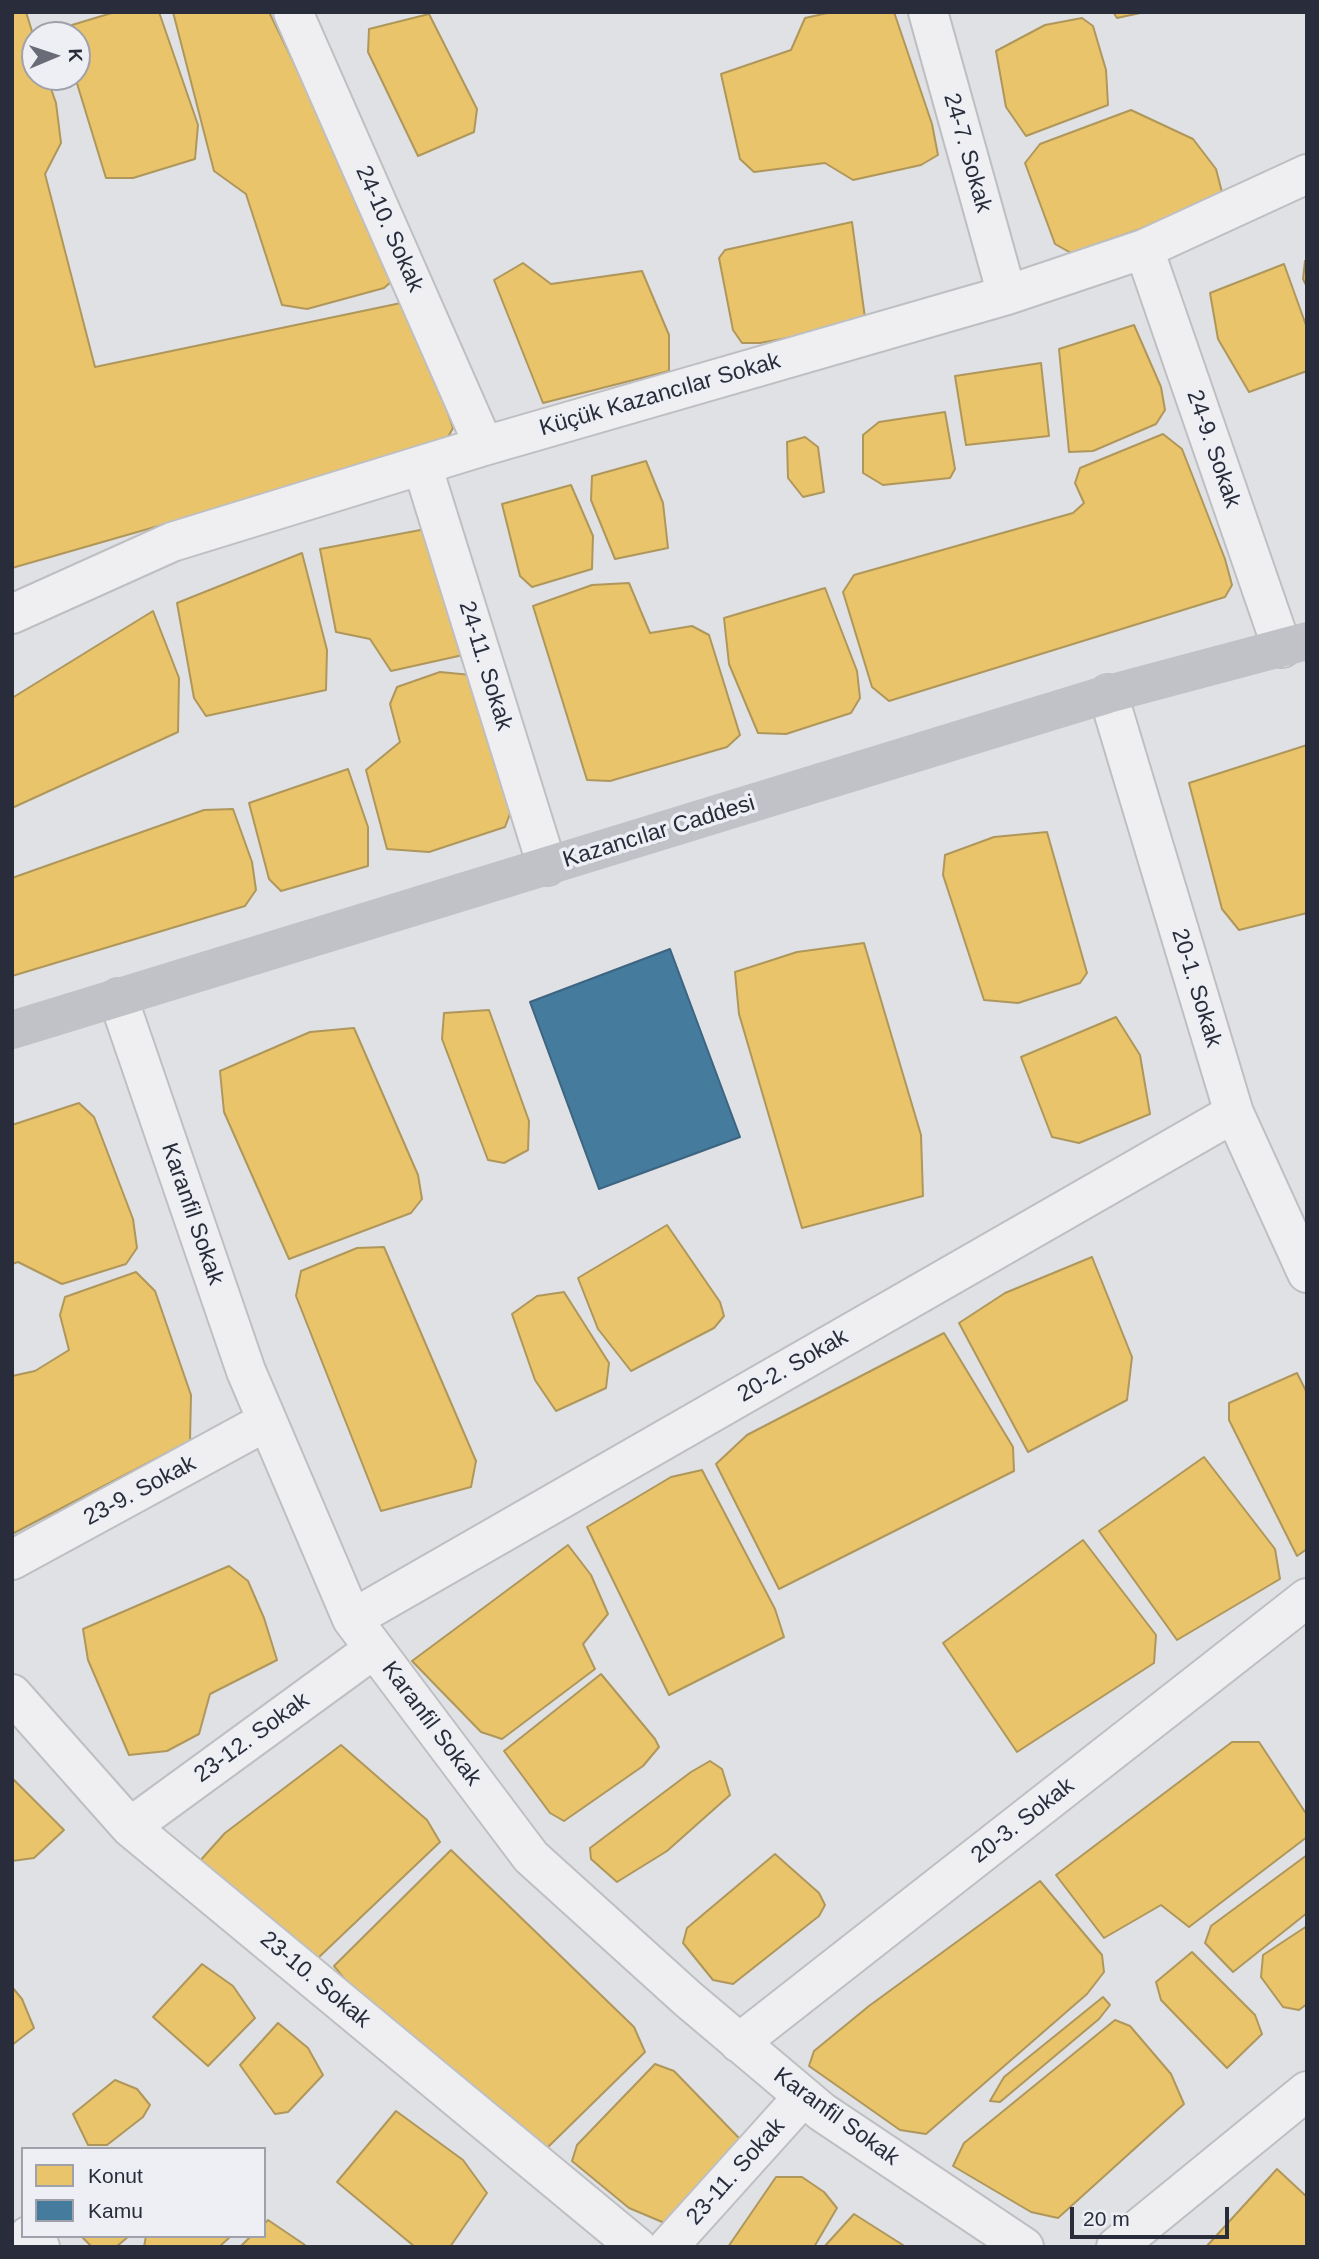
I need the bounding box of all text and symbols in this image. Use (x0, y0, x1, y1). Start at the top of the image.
north arrow (21, 21, 91, 91)
text: K (65, 48, 86, 63)
street label: 24-7. Sokak (937, 90, 997, 216)
street label: 24-10. Sokak (349, 161, 429, 297)
street label: Küçük Kazancılar Sokak (536, 347, 784, 443)
street label: 24-9. Sokak (1180, 386, 1246, 512)
street label: 24-11. Sokak (452, 598, 518, 734)
street label: Kazancılar Caddesi (560, 790, 758, 874)
street label: 20-1. Sokak (1165, 925, 1227, 1051)
street label: Karanfil Sokak (155, 1139, 229, 1289)
street label: 20-2. Sokak (733, 1323, 853, 1409)
street label: 23-9. Sokak (79, 1450, 201, 1532)
street label: Karanfil Sokak (375, 1656, 487, 1792)
street label: 23-12. Sokak (189, 1687, 315, 1789)
street label: 20-3. Sokak (966, 1772, 1080, 1870)
street label: 23-10. Sokak (254, 1926, 376, 2034)
street label: Karanfil Sokak (768, 2062, 904, 2172)
street label: 23-11. Sokak (681, 2113, 791, 2231)
legend (21, 2147, 266, 2238)
text: Konut (88, 2164, 143, 2187)
scale bar (1074, 2192, 1233, 2236)
text: Kamu (88, 2199, 143, 2222)
text: 20 m (1083, 2207, 1130, 2230)

